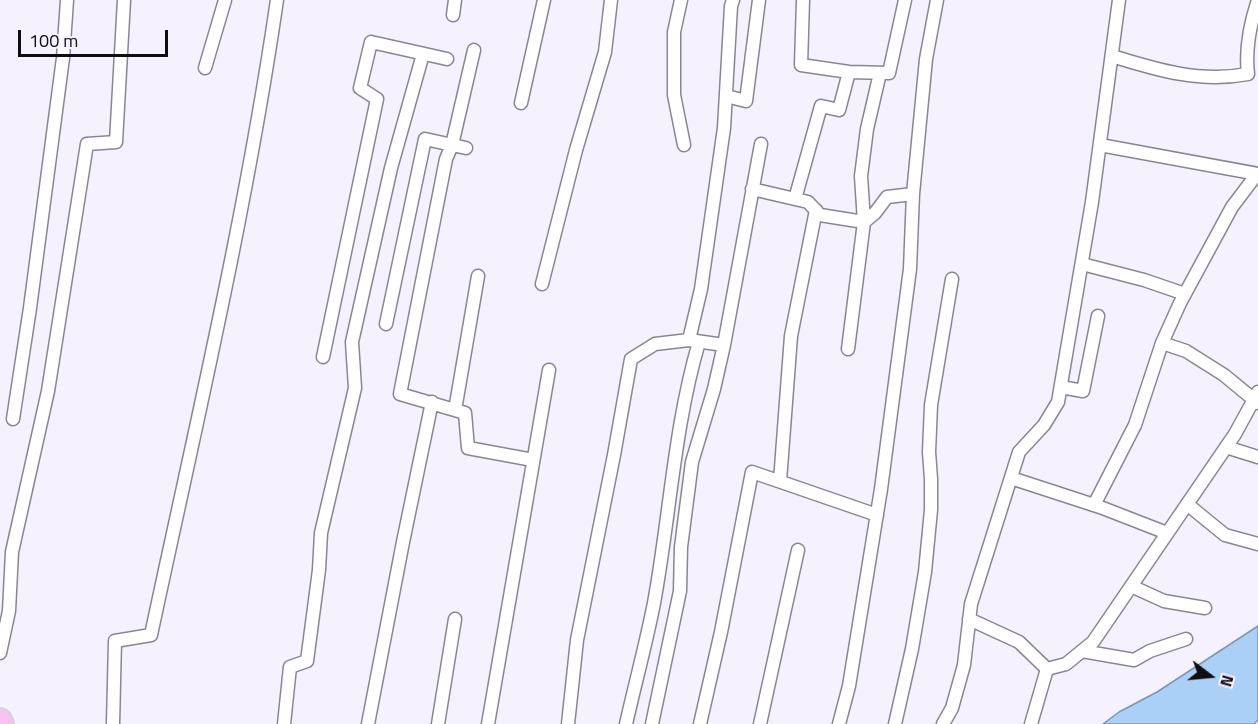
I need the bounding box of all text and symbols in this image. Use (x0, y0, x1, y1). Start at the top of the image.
scale bar (21, 18, 171, 56)
text: 100 m (29, 27, 78, 54)
north arrow (1180, 646, 1240, 706)
text: N (1214, 672, 1240, 690)

